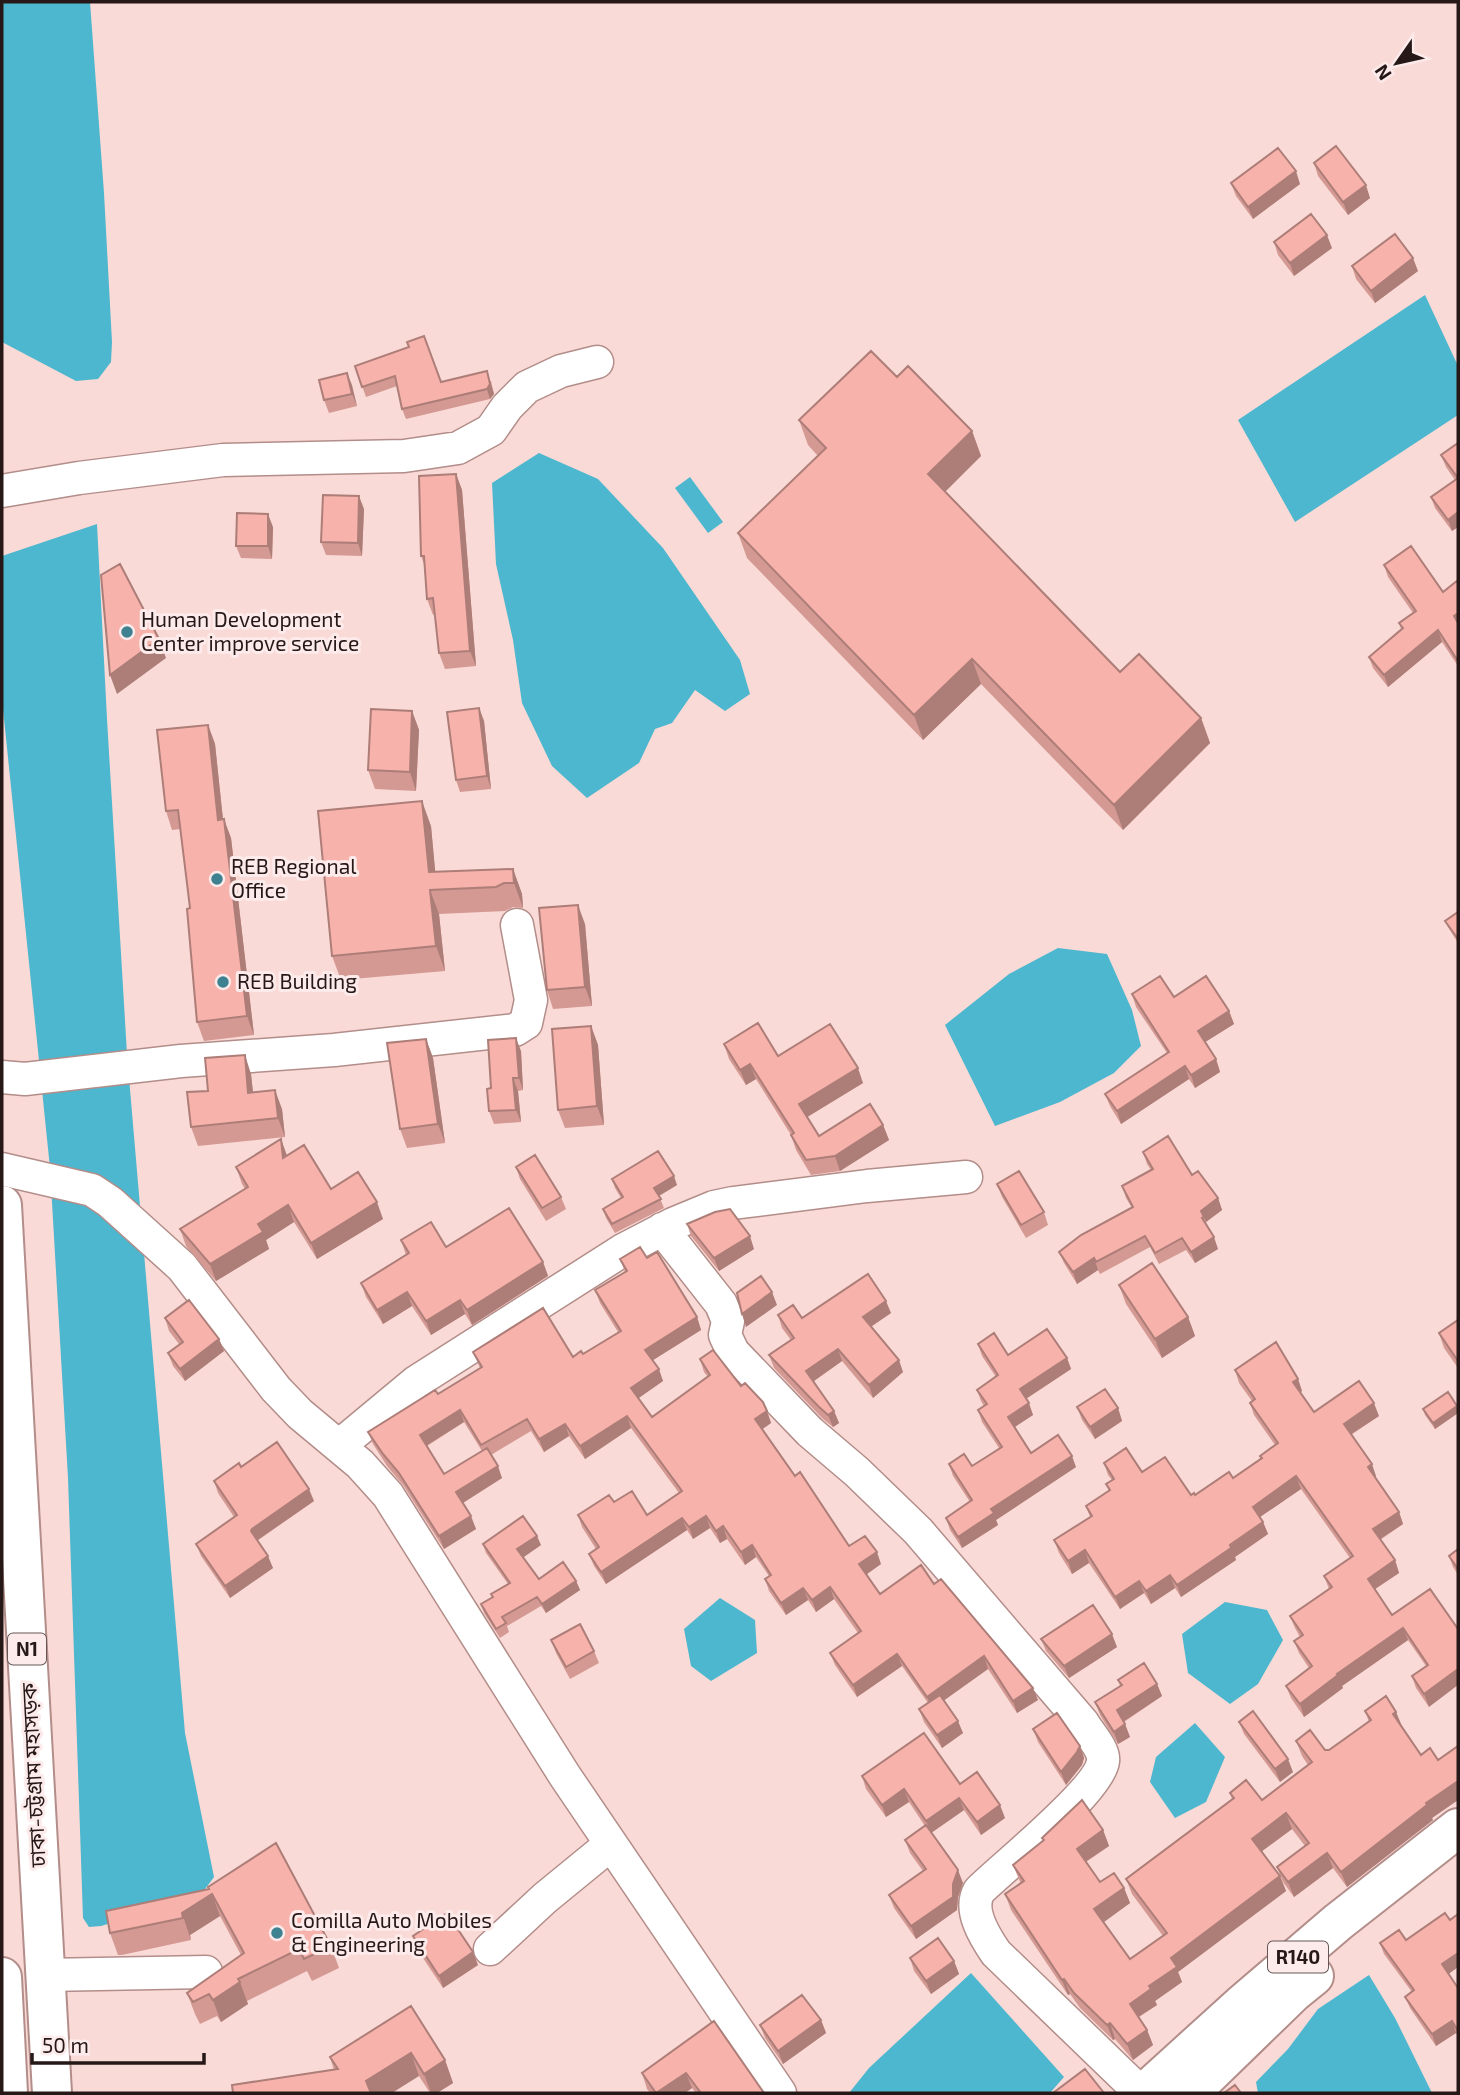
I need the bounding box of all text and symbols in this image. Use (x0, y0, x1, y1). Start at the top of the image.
north arrow (1362, 28, 1432, 98)
text: N (1369, 61, 1396, 85)
place label: Human Development Center improve service (141, 606, 359, 655)
marker: Human Development Center improve service (119, 624, 135, 640)
place label: REB Regional Office (231, 853, 357, 902)
marker: REB Regional Office (209, 871, 225, 887)
place label: REB Building (237, 968, 357, 993)
marker: REB Building (215, 974, 231, 990)
road number: N1 (8, 1634, 46, 1665)
street label: ঢাকা-চট্টগ্রাম মহাসড়ক (15, 1681, 50, 1869)
place label: Comilla Auto Mobiles & Engineering (291, 1907, 492, 1956)
marker: Comilla Auto Mobiles & Engineering (269, 1925, 285, 1941)
road number: R140 (1268, 1941, 1328, 1972)
scale bar (32, 2022, 203, 2066)
text: 50 m (42, 2032, 89, 2057)

